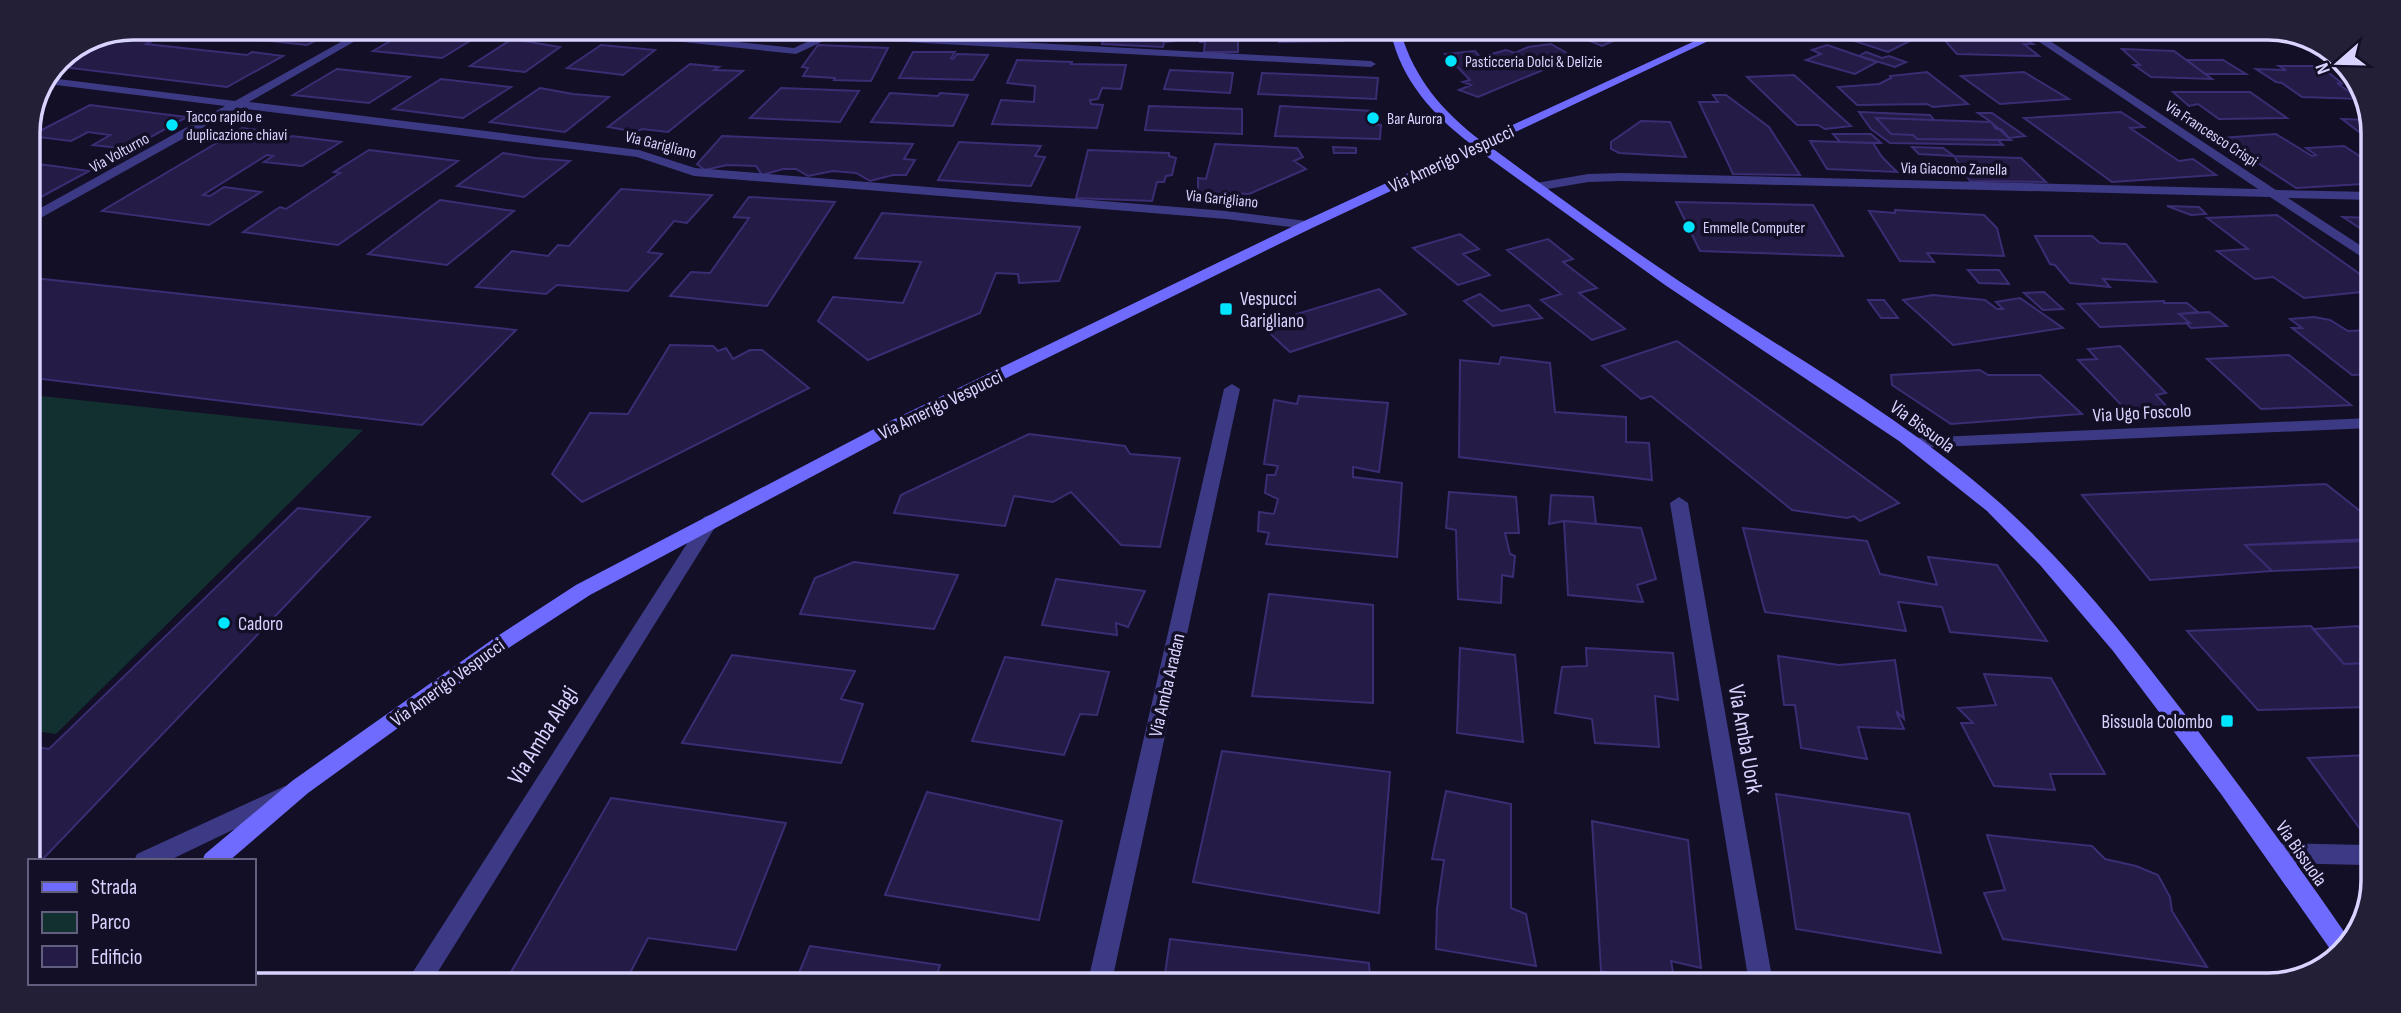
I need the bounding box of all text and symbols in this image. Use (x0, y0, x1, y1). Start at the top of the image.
north arrow (2303, 28, 2373, 98)
marker: Pasticceria Dolci & Delizie (1443, 53, 1459, 69)
place label: Pasticceria Dolci & Delizie (1465, 53, 1602, 72)
text: N (2311, 60, 2336, 77)
street label: Via Francesco Crispi (2161, 97, 2261, 171)
place label: Tacco rapido e duplicazione chiavi (186, 108, 287, 145)
marker: Bar Aurora (1365, 110, 1381, 126)
place label: Bar Aurora (1387, 110, 1442, 129)
marker: Tacco rapido e duplicazione chiavi (164, 117, 180, 133)
street label: Via Amerigo Vespucci (1386, 120, 1518, 198)
street label: Via Garigliano (623, 127, 698, 163)
street label: Via Volturno (87, 129, 153, 177)
street label: Via Giacomo Zanella (1901, 159, 2007, 180)
street label: Via Garigliano (1185, 186, 1259, 213)
marker: Emmelle Computer (1681, 219, 1697, 235)
place label: Emmelle Computer (1703, 219, 1806, 238)
place label: Vespucci Garigliano (1240, 288, 1304, 333)
marker: Vespucci Garigliano (1218, 301, 1234, 317)
street label: Via Amerigo Vespucci (875, 365, 1006, 445)
street label: Via Bissuola (1885, 396, 1959, 458)
street label: Via Ugo Foscolo (2092, 399, 2192, 428)
place label: Cadoro (238, 613, 283, 636)
marker: Cadoro (216, 615, 232, 631)
street label: Via Amba Aradan (1144, 631, 1191, 739)
street label: Via Amerigo Vespucci (386, 634, 509, 732)
street label: Via Amba Alagi (502, 681, 584, 790)
street label: Via Amba Uork (1722, 682, 1768, 796)
place label: Bissuola Colombo (2102, 711, 2213, 734)
marker: Bissuola Colombo (2219, 713, 2235, 729)
street label: Via Bissuola (2270, 817, 2332, 891)
legend (28, 859, 256, 985)
text: Strada (91, 875, 137, 900)
text: Parco (91, 910, 130, 935)
text: Edificio (91, 945, 142, 970)

